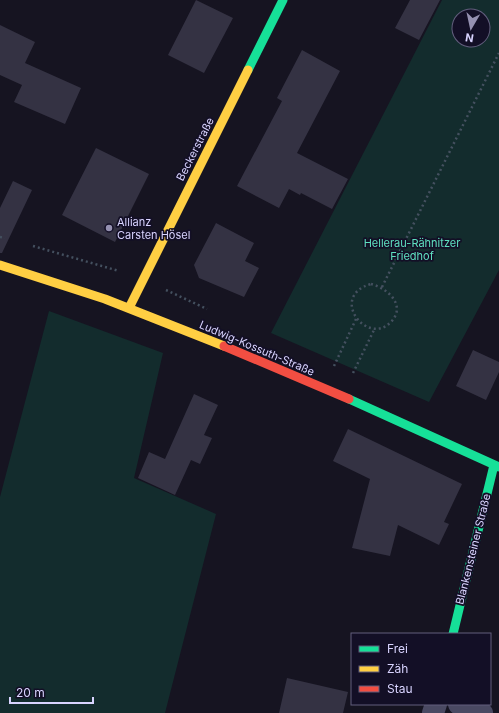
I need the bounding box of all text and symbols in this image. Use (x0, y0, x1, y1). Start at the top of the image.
north arrow (451, 8, 491, 48)
text: N (464, 30, 475, 45)
street label: Beckerstraße (173, 115, 217, 183)
place label: Allianz Carsten Hösel (117, 215, 190, 242)
marker: Allianz Carsten Hösel (104, 223, 114, 233)
park label: Hellerau-Rähnitzer Friedhof (364, 236, 460, 263)
street label: Ludwig-Kossuth-Straße (197, 317, 317, 379)
street label: Blankensteiner Straße (452, 492, 494, 606)
legend (351, 633, 491, 705)
text: Frei (387, 641, 408, 656)
text: Zäh (387, 661, 408, 676)
scale bar (10, 679, 93, 705)
text: Stau (387, 681, 413, 696)
text: 20 m (16, 685, 45, 700)

